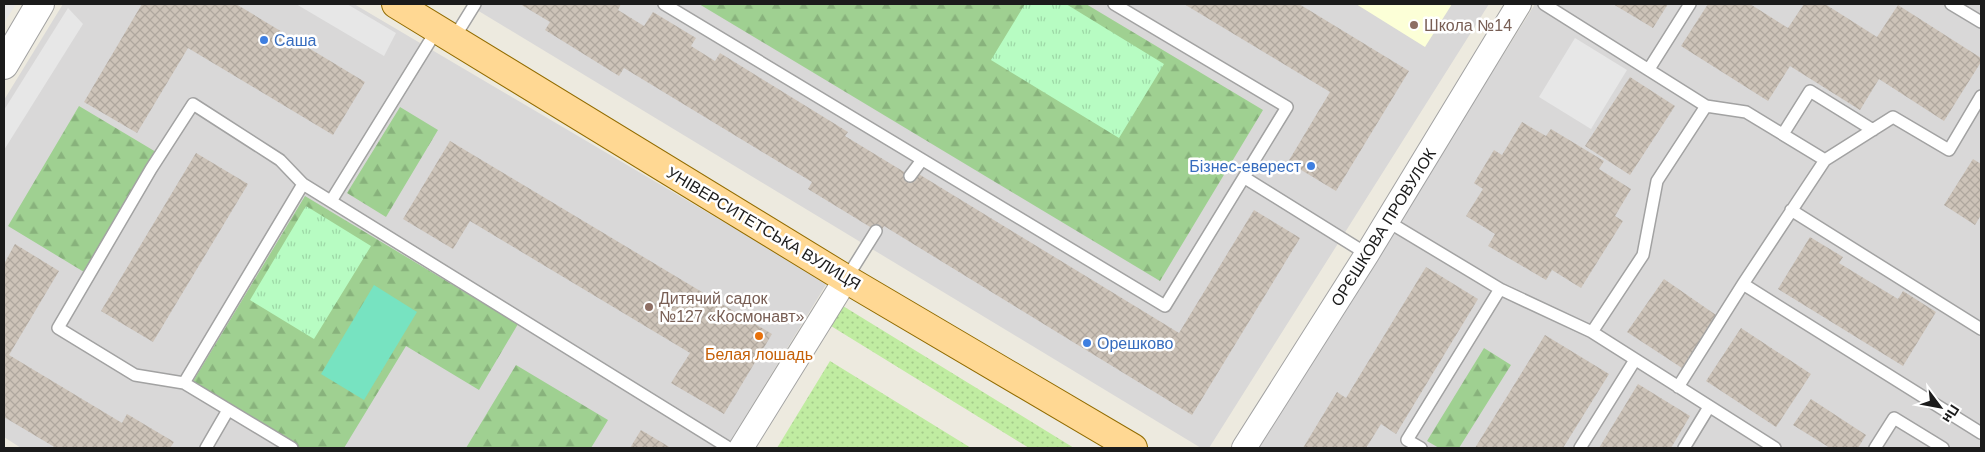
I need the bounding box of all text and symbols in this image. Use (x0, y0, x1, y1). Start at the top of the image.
place label: Школа №14 (1424, 17, 1512, 34)
marker: Школа №14 (1408, 19, 1420, 31)
place label: Саша (274, 32, 316, 49)
marker: Саша (258, 34, 270, 46)
street label: ОРЄШКОВА ПРОВУЛОК (1328, 145, 1439, 309)
place label: Бізнес-еверест (1189, 158, 1302, 175)
marker: Бізнес-еверест (1305, 160, 1317, 172)
street label: УНІВЕРСИТЕТСЬКА ВУЛИЦЯ (664, 164, 864, 293)
place label: Дитячий садок №127 «Космонавт» (659, 290, 805, 325)
marker: Дитячий садок №127 «Космонавт» (643, 301, 655, 313)
marker: Белая лошадь (753, 330, 765, 342)
place label: Орешково (1097, 335, 1173, 352)
marker: Орешково (1081, 337, 1093, 349)
place label: Белая лошадь (705, 346, 813, 363)
north arrow (1915, 382, 1965, 432)
text: Пн (1939, 402, 1963, 426)

